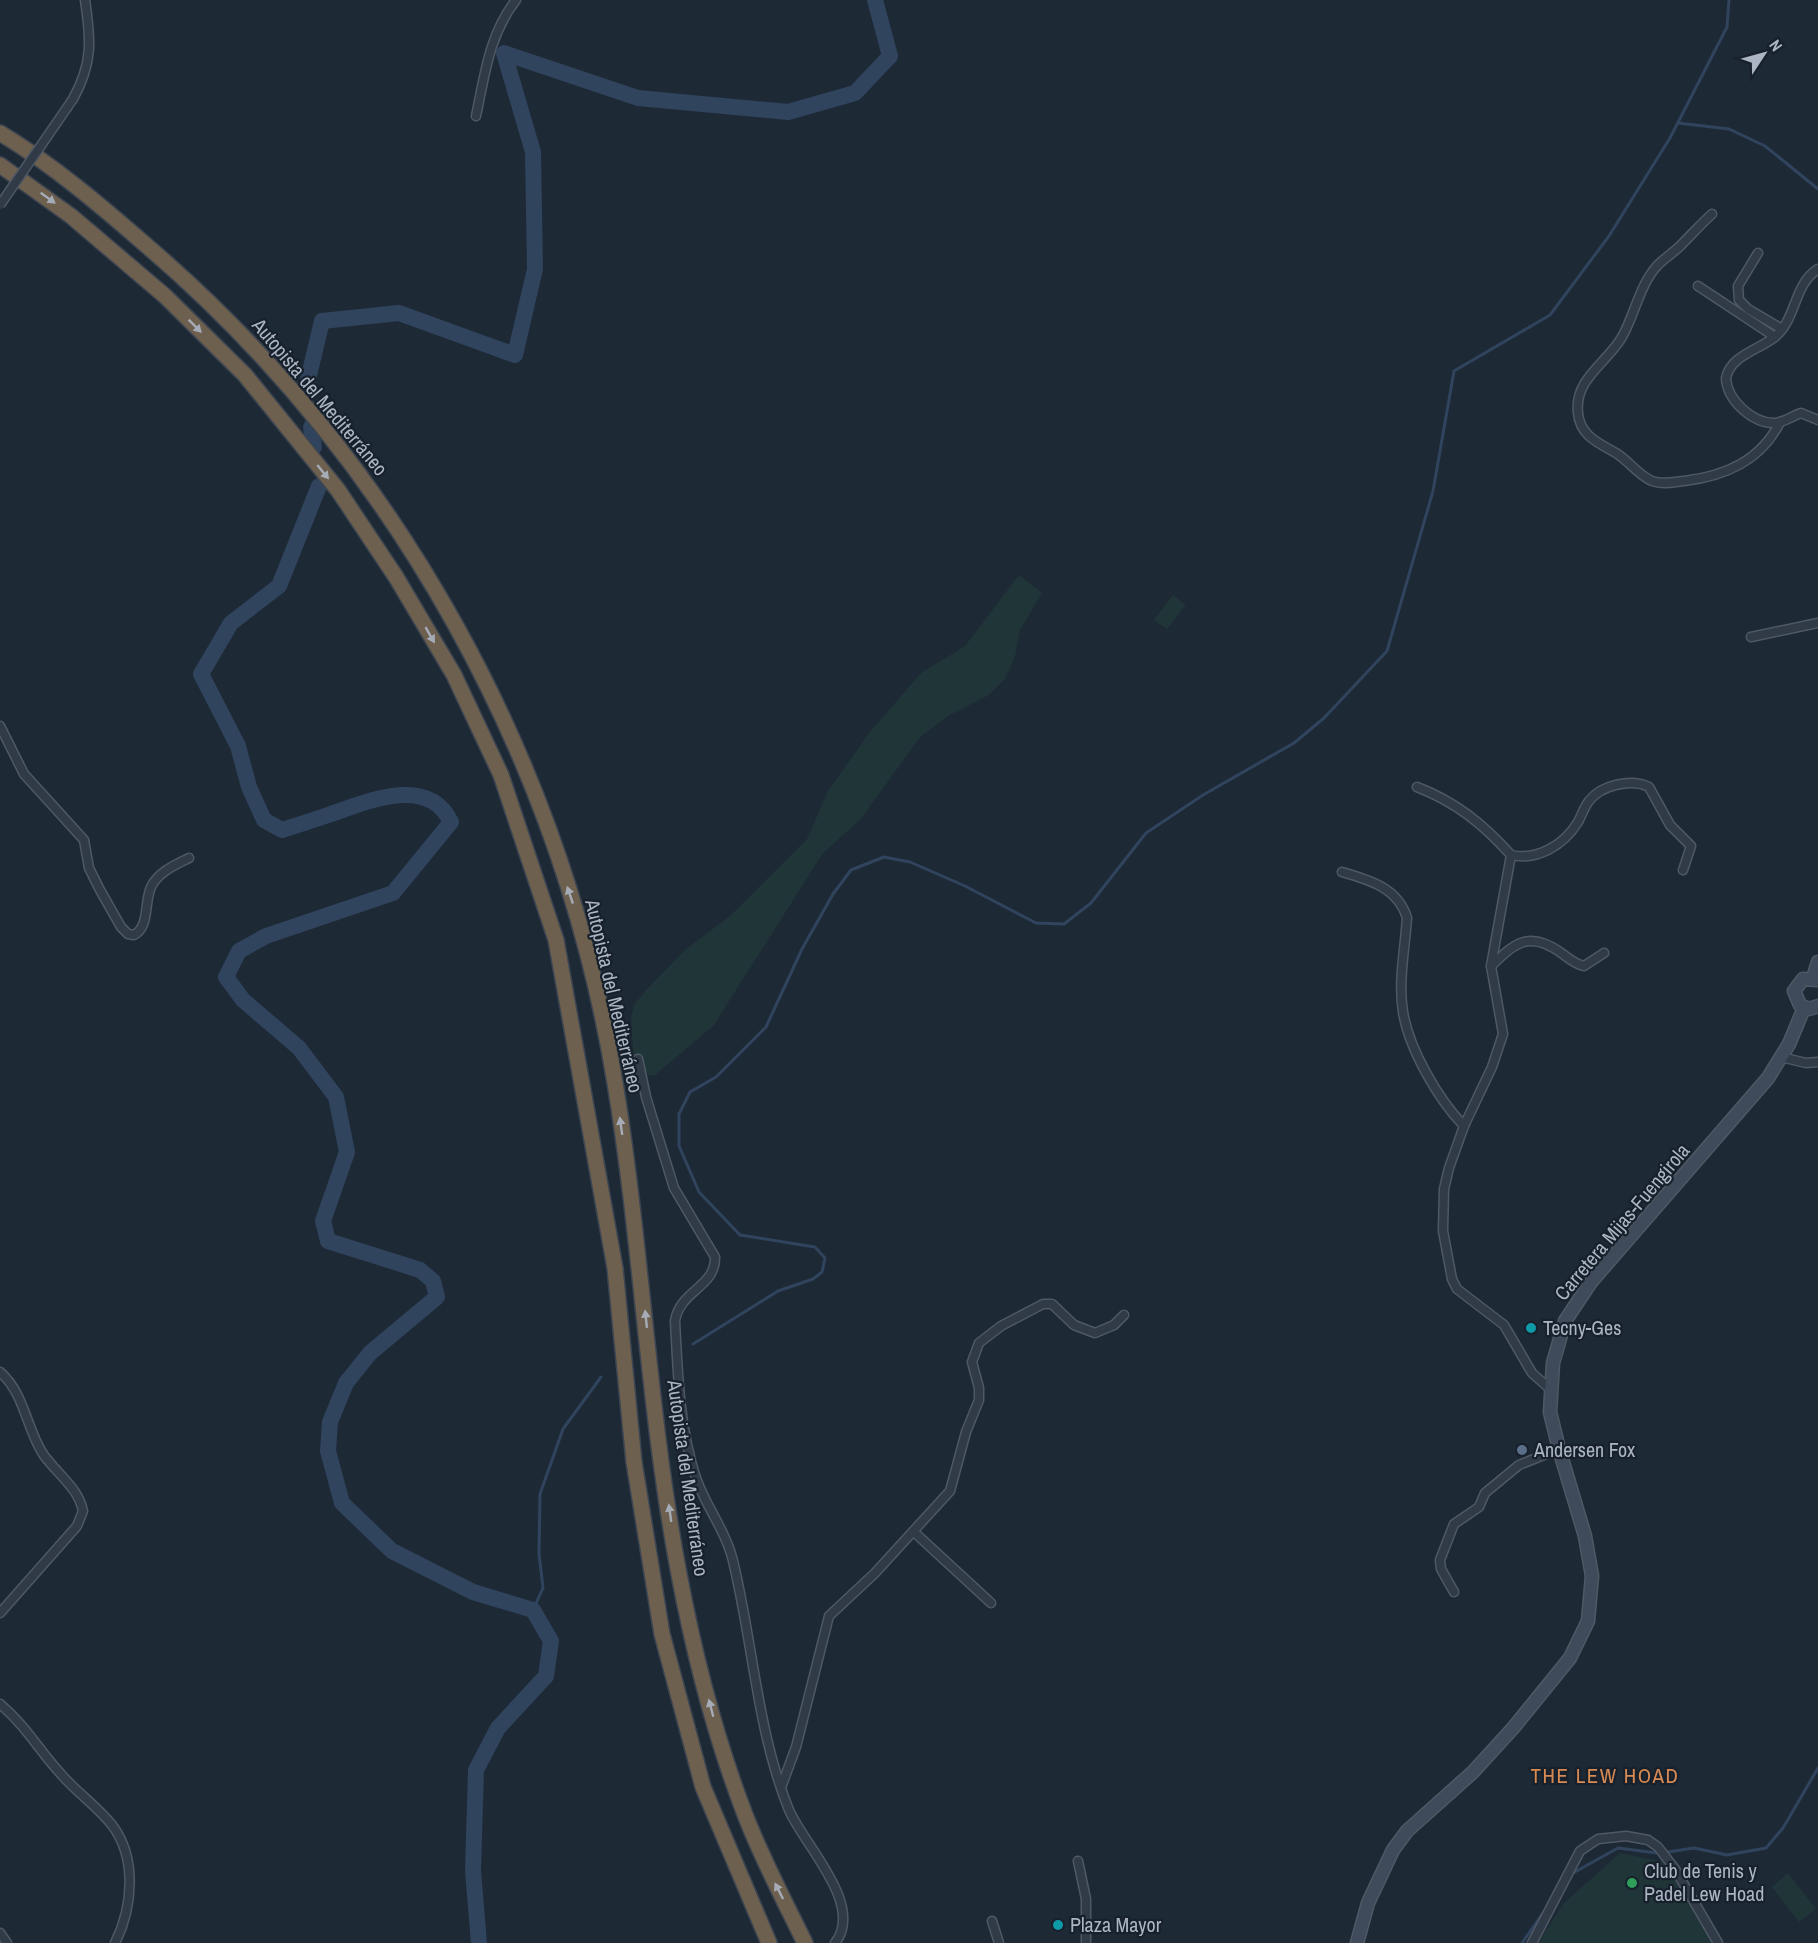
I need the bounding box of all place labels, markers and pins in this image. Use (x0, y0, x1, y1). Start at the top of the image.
place label: Tecny-Ges (1543, 1314, 1621, 1341)
marker: Tecny-Ges (1524, 1321, 1538, 1335)
place label: Andersen Fox (1533, 1436, 1636, 1463)
marker: Andersen Fox (1515, 1443, 1529, 1457)
place label: Club de Tenis y Padel Lew Hoad (1644, 1857, 1764, 1907)
marker: Club de Tenis y Padel Lew Hoad (1625, 1876, 1639, 1890)
place label: Plaza Mayor (1070, 1911, 1162, 1938)
marker: Plaza Mayor (1051, 1918, 1065, 1932)

